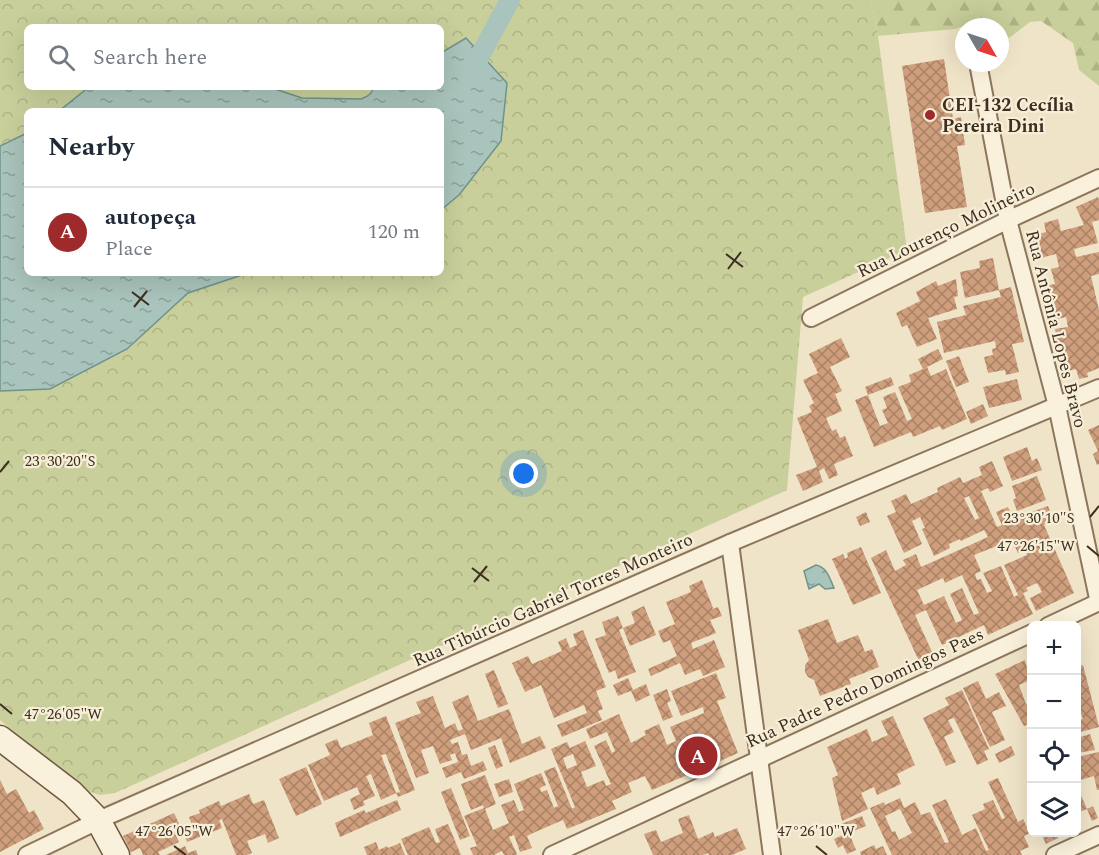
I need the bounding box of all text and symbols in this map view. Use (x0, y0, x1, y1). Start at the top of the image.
north arrow (955, 18, 1009, 72)
search box (24, 24, 444, 90)
icon: search (45, 41, 78, 74)
text: Search here (93, 41, 207, 74)
place label: CEI-132 Cecília Pereira Dini (942, 92, 1074, 140)
marker: CEI-132 Cecília Pereira Dini (923, 108, 937, 122)
text: Nearby (48, 127, 134, 167)
street label: Rua Lourenço Molineiro (852, 175, 1040, 285)
text: autopeça (105, 201, 196, 234)
text: A (60, 217, 75, 247)
text: 120 m (368, 217, 420, 247)
street label: Rua Antônia Lopes Bravo (1018, 227, 1094, 431)
text: Place (105, 234, 153, 264)
text: 23°30'20"S (25, 450, 96, 473)
your location (509, 459, 538, 488)
text: 23°30'10"S (1004, 507, 1075, 530)
street label: Rua Tibúrcio Gabriel Torres Monteiro (409, 526, 697, 674)
text: 47°26'15"W (997, 535, 1075, 558)
street label: Rua Padre Pedro Domingos Paes (741, 621, 989, 755)
map controls (1027, 621, 1081, 837)
button: + (1027, 621, 1081, 675)
button: − (1027, 675, 1081, 729)
text: 47°26'05"W (24, 703, 102, 726)
button: locate (1027, 729, 1081, 783)
pin: A (678, 734, 718, 778)
button: layers (1027, 783, 1081, 837)
text: 47°26'05"W (135, 820, 213, 843)
text: 47°26'10"W (777, 820, 855, 843)

